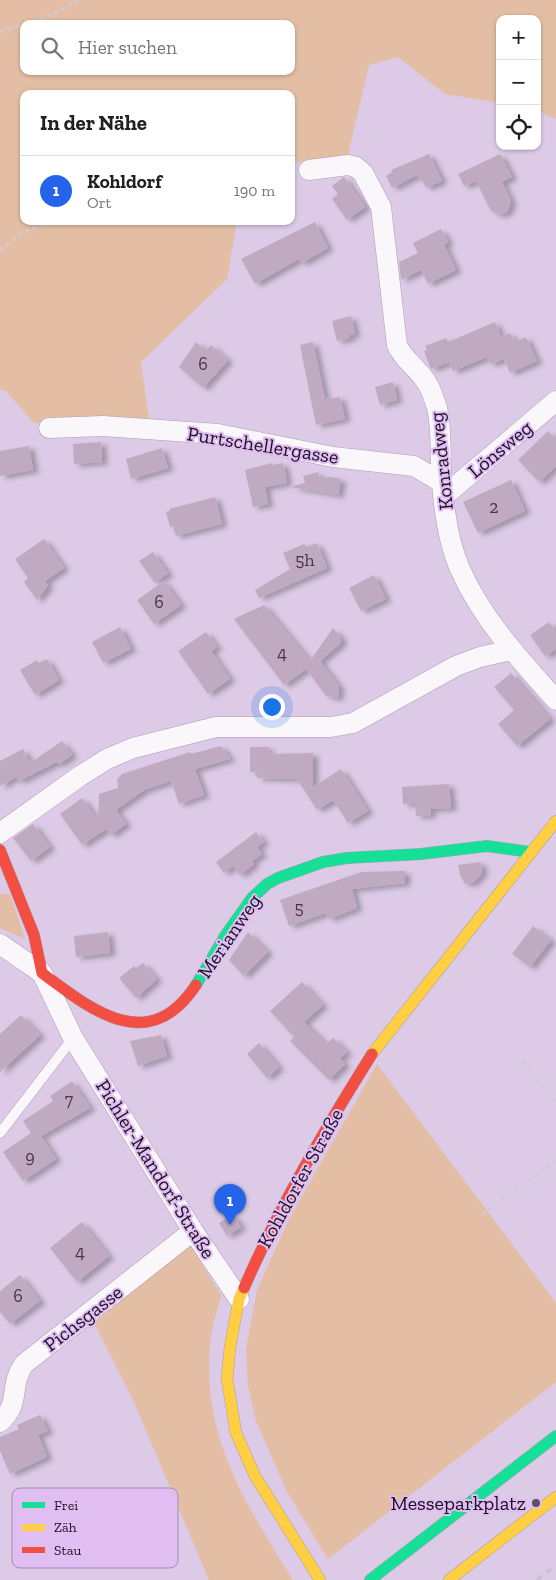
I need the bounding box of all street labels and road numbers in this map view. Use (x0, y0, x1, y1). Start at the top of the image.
street label: Konradweg (424, 411, 458, 511)
street label: Lönsweg (463, 415, 537, 483)
street label: Purtschellergasse (186, 421, 340, 469)
street label: Merianweg (192, 889, 266, 983)
street label: Pichler-Mandorf-Straße (91, 1075, 221, 1263)
street label: Kohldorfer Straße (252, 1104, 348, 1252)
street label: Pichsgasse (39, 1280, 127, 1356)

